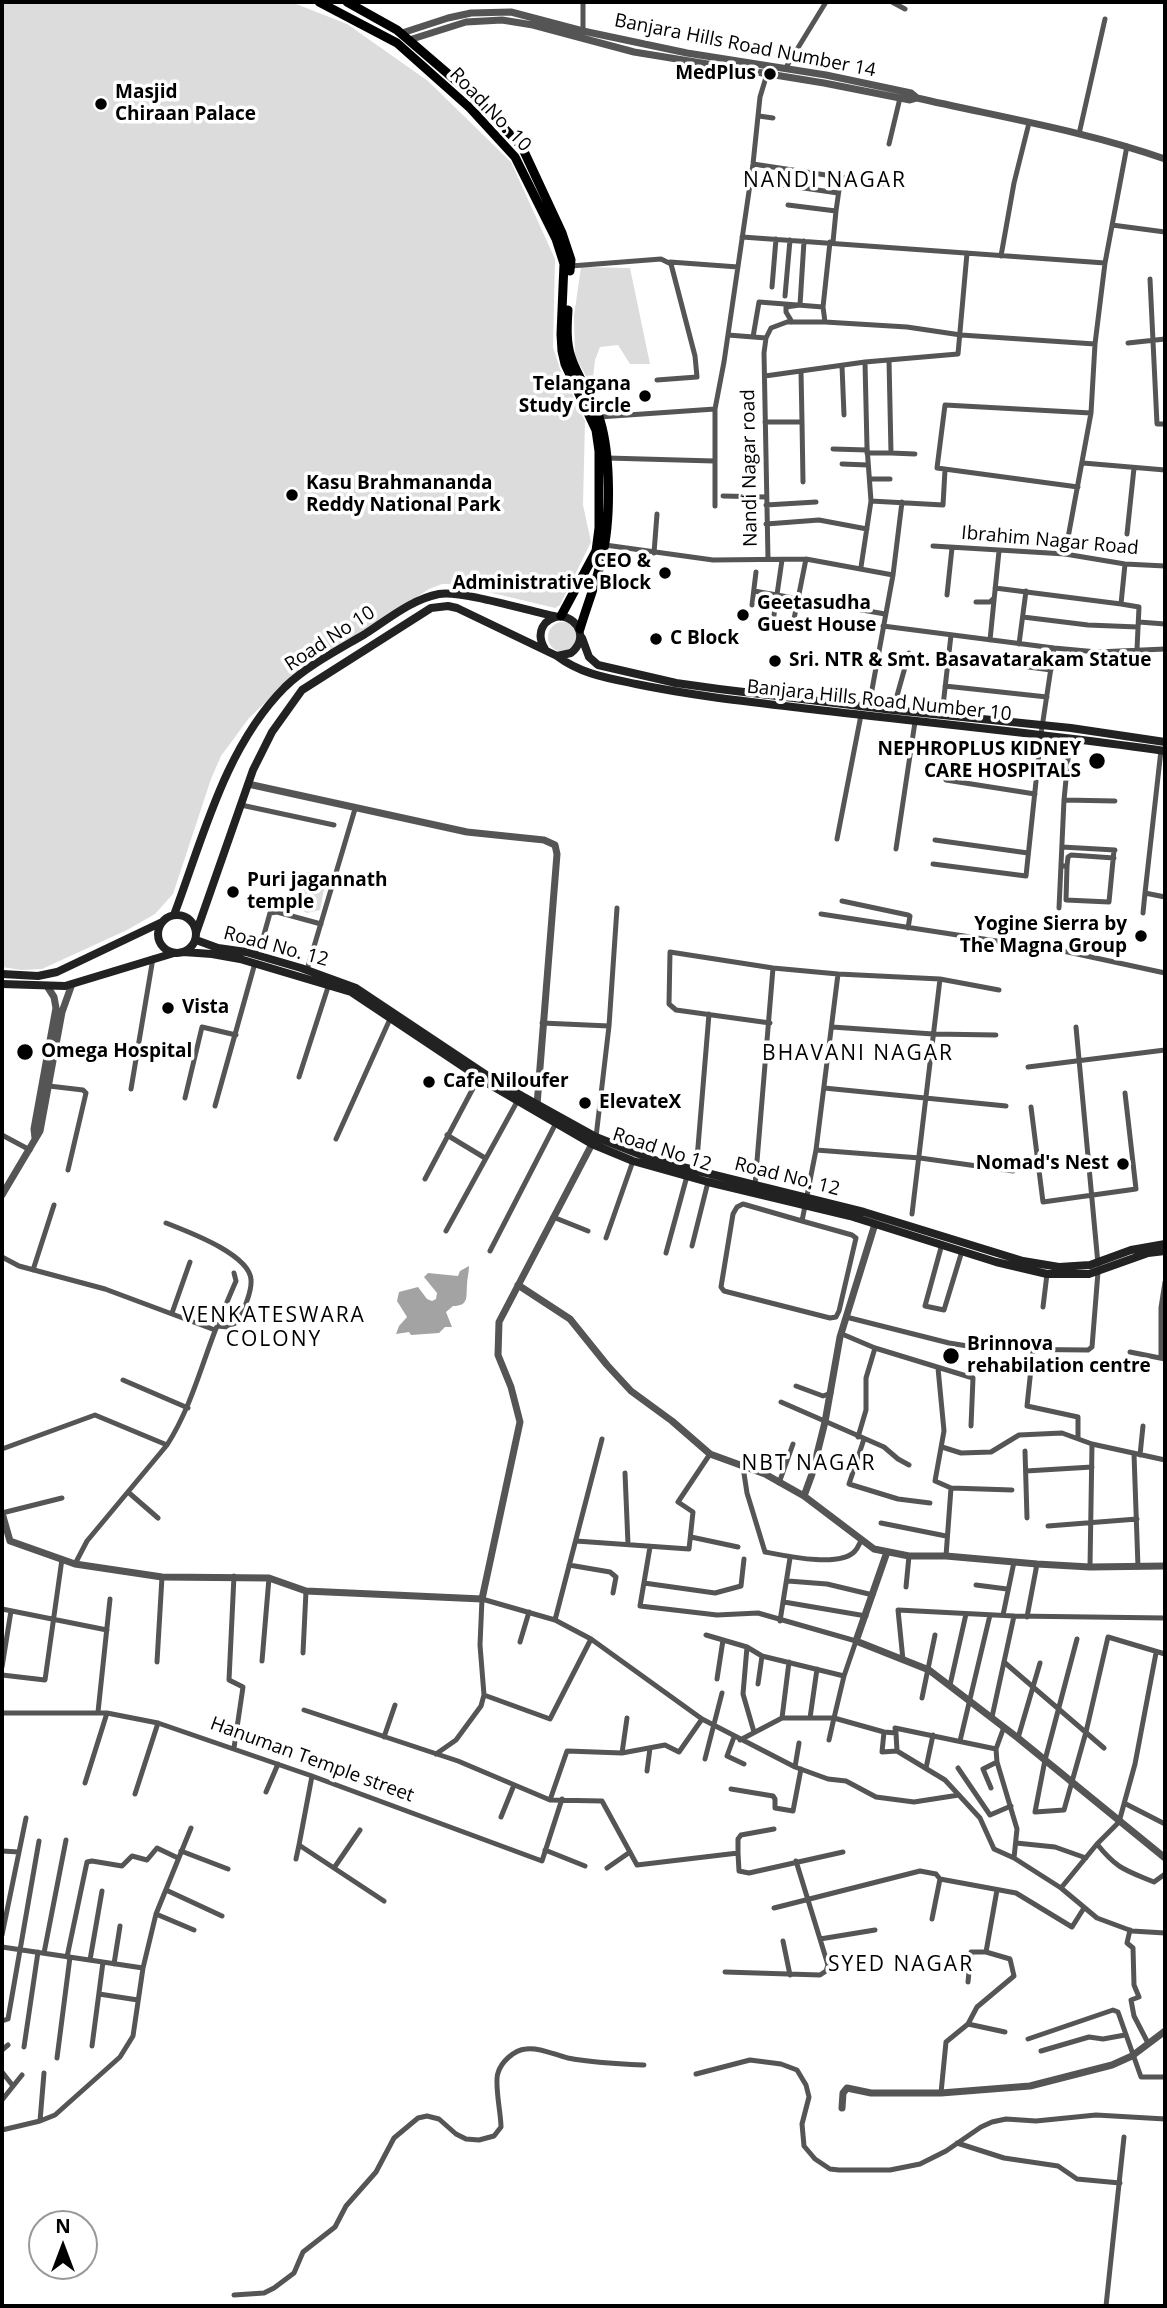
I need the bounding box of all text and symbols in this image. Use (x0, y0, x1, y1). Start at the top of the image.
street label: Banjara Hills Road Number 14 (612, 9, 878, 83)
street label: Road No. 10 (444, 63, 536, 157)
place label: MedPlus (675, 63, 756, 85)
marker: MedPlus (762, 66, 778, 82)
place label: Masjid Chiraan Palace (115, 82, 256, 126)
marker: Masjid Chiraan Palace (93, 96, 109, 112)
district label: NANDI NAGAR (744, 168, 906, 194)
place label: Telangana Study Circle (519, 374, 631, 418)
marker: Telangana Study Circle (637, 388, 653, 404)
street label: Nandi Nagar road (737, 389, 763, 547)
place label: Kasu Brahmananda Reddy National Park (306, 473, 501, 517)
marker: Kasu Brahmananda Reddy National Park (284, 487, 300, 503)
street label: Ibrahim Nagar Road (960, 522, 1140, 560)
place label: CEO & Administrative Block (452, 551, 651, 595)
marker: CEO & Administrative Block (657, 565, 673, 581)
place label: Geetasudha Guest House (757, 593, 877, 637)
street label: Road No 10 (281, 601, 379, 677)
marker: Geetasudha Guest House (735, 607, 751, 623)
place label: C Block (670, 628, 739, 650)
marker: C Block (648, 631, 664, 647)
place label: Sri. NTR & Smt. Basavatarakam Statue (789, 650, 1151, 672)
marker: Sri. NTR & Smt. Basavatarakam Statue (767, 653, 783, 669)
street label: Banjara Hills Road Number 10 (746, 676, 1012, 726)
place label: NEPHROPLUS KIDNEY CARE HOSPITALS (877, 739, 1081, 783)
marker: NEPHROPLUS KIDNEY CARE HOSPITALS (1087, 751, 1107, 771)
place label: Puri jagannath temple (247, 870, 387, 914)
marker: Puri jagannath temple (225, 884, 241, 900)
place label: Yogine Sierra by The Magna Group (960, 914, 1127, 958)
street label: Road No. 12 (221, 922, 331, 972)
marker: Yogine Sierra by The Magna Group (1133, 928, 1149, 944)
place label: Vista (182, 997, 229, 1019)
marker: Vista (160, 1000, 176, 1016)
place label: Omega Hospital (41, 1041, 192, 1063)
district label: BHAVANI NAGAR (764, 1041, 952, 1067)
marker: Omega Hospital (15, 1042, 35, 1062)
place label: Cafe Niloufer (443, 1071, 569, 1093)
marker: Cafe Niloufer (421, 1074, 437, 1090)
place label: ElevateX (599, 1092, 681, 1114)
marker: ElevateX (577, 1095, 593, 1111)
street label: Road No 12 (610, 1123, 714, 1177)
street label: Road No. 12 (732, 1153, 842, 1201)
place label: Nomad's Nest (976, 1153, 1109, 1175)
marker: Nomad's Nest (1115, 1156, 1131, 1172)
district label: VENKATESWARA COLONY (184, 1303, 364, 1353)
place label: Brinnova rehabilation centre (967, 1334, 1151, 1378)
marker: Brinnova rehabilation centre (941, 1346, 961, 1366)
district label: NBT NAGAR (743, 1451, 875, 1477)
street label: Hanuman Temple street (207, 1713, 417, 1807)
district label: SYED NAGAR (829, 1952, 973, 1978)
north arrow (28, 2210, 98, 2280)
text: N (55, 2213, 71, 2239)

